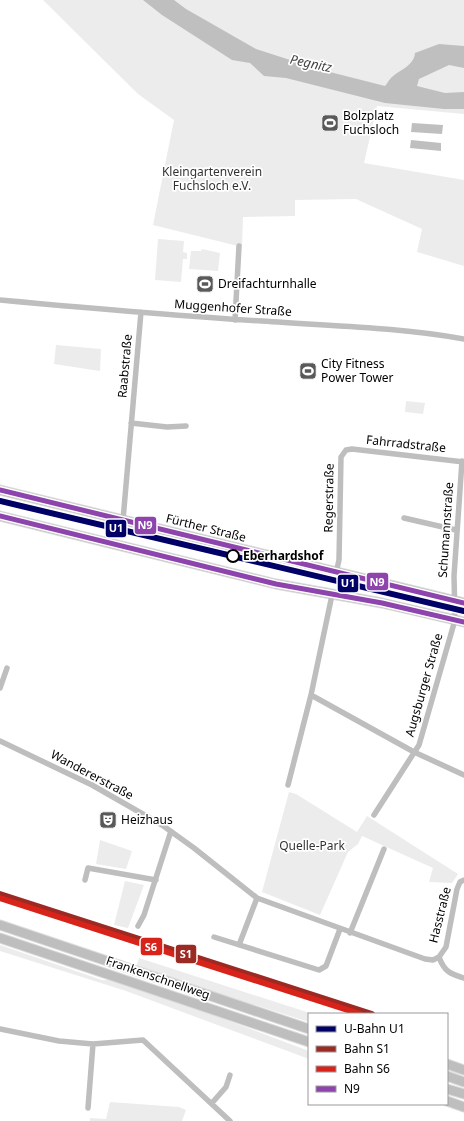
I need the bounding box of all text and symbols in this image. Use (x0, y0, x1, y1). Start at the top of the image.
water label: Pegnitz (288, 50, 334, 76)
place label: Bolzplatz Fuchsloch (343, 107, 399, 138)
sports icon: Bolzplatz Fuchsloch (320, 113, 340, 133)
park label: Kleingartenverein Fuchsloch e.V. (162, 163, 262, 194)
sports icon: Dreifachturnhalle (195, 274, 215, 294)
place label: Dreifachturnhalle (218, 275, 317, 292)
street label: Muggenhofer Straße (174, 295, 293, 320)
street label: Raabstraße (113, 333, 136, 399)
place label: City Fitness Power Tower (321, 355, 394, 386)
sports icon: City Fitness Power Tower (298, 361, 318, 381)
street label: Fahrradstraße (365, 431, 447, 456)
street label: Regerstraße (319, 463, 338, 533)
street label: Schumannstraße (434, 481, 457, 578)
street label: Fürther Straße (164, 509, 248, 546)
line badge: N9 (134, 516, 157, 535)
text: N9 (137, 517, 153, 532)
line badge: U1 (105, 519, 127, 538)
text: U1 (109, 520, 123, 535)
place label: Eberhardshof (243, 547, 325, 564)
marker: Eberhardshof (226, 549, 240, 563)
line badge: N9 (366, 572, 389, 591)
line badge: U1 (337, 574, 359, 593)
text: N9 (369, 574, 385, 589)
text: U1 (341, 575, 355, 590)
street label: Augsburger Straße (401, 631, 446, 739)
street label: Wandererstraße (48, 746, 137, 804)
theatre icon: Heizhaus (98, 810, 118, 830)
place label: Heizhaus (121, 811, 173, 828)
park label: Quelle-Park (279, 837, 345, 854)
street label: Hasstraße (424, 885, 455, 945)
line badge: S6 (140, 937, 163, 956)
text: S6 (145, 939, 157, 954)
line badge: S1 (175, 944, 197, 964)
text: S1 (180, 946, 192, 961)
street label: Frankenschnellweg (104, 952, 212, 1003)
legend (308, 1013, 448, 1105)
text: U-Bahn U1 (344, 1020, 405, 1037)
text: Bahn S1 (344, 1040, 390, 1057)
text: Bahn S6 (344, 1060, 390, 1077)
text: N9 (344, 1080, 360, 1097)

